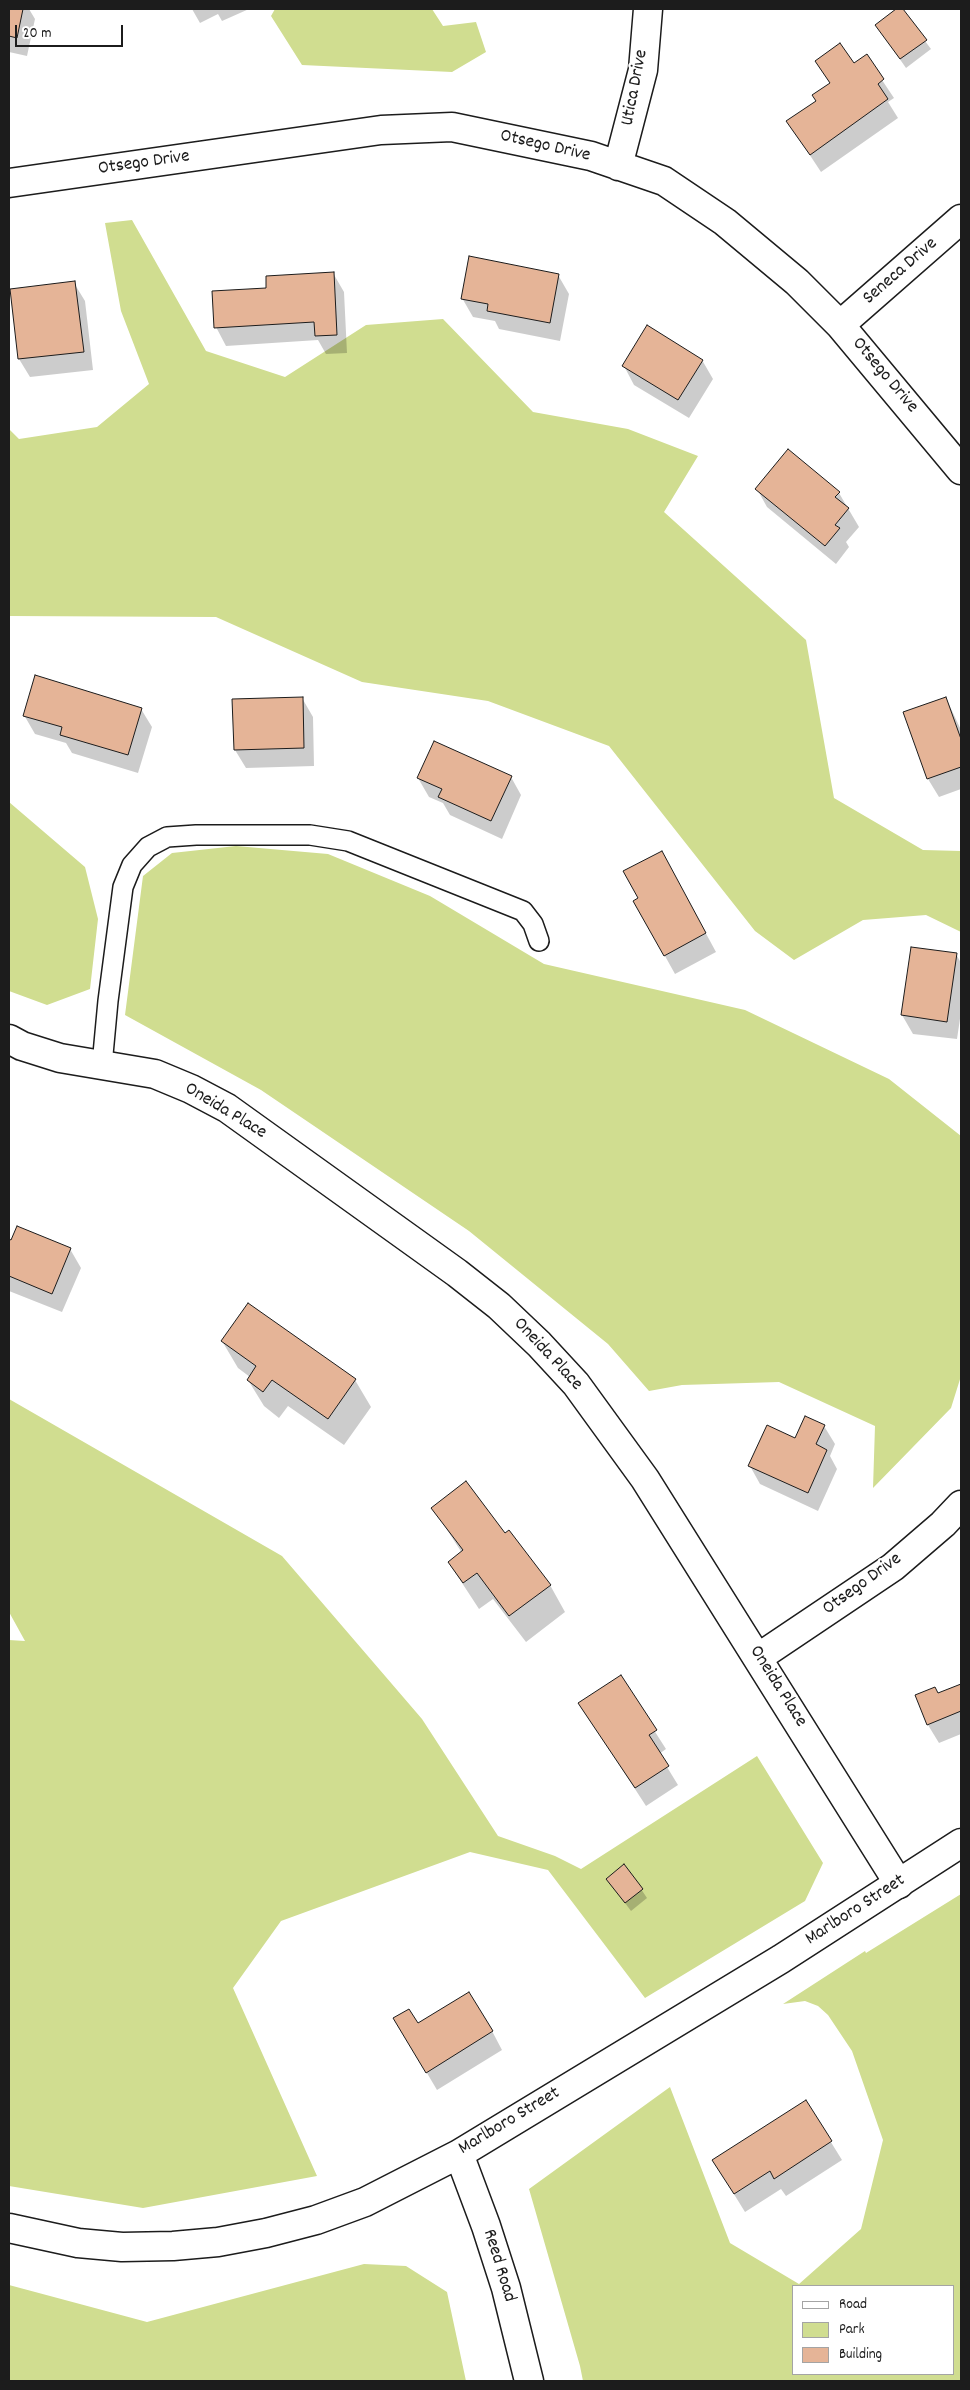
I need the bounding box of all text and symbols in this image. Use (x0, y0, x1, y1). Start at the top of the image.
scale bar (18, 15, 125, 47)
text: 20 m (23, 23, 51, 45)
street label: Utica Drive (617, 48, 655, 128)
street label: Otsego Drive (498, 126, 592, 168)
street label: Otsego Drive (97, 146, 191, 182)
street label: Seneca Drive (859, 233, 943, 311)
street label: Otsego Drive (846, 333, 922, 419)
street label: Oneida Place (180, 1079, 270, 1145)
street label: Oneida Place (507, 1314, 587, 1396)
street label: Otsego Drive (819, 1549, 907, 1621)
street label: Oneida Place (743, 1642, 811, 1732)
street label: Marlboro Street (802, 1870, 910, 1952)
street label: Marlboro Street (455, 2083, 565, 2161)
street label: Reed Road (476, 2227, 520, 2305)
legend (792, 2285, 955, 2375)
text: Road (839, 2294, 867, 2316)
text: Park (839, 2319, 865, 2341)
text: Building (839, 2344, 882, 2366)

